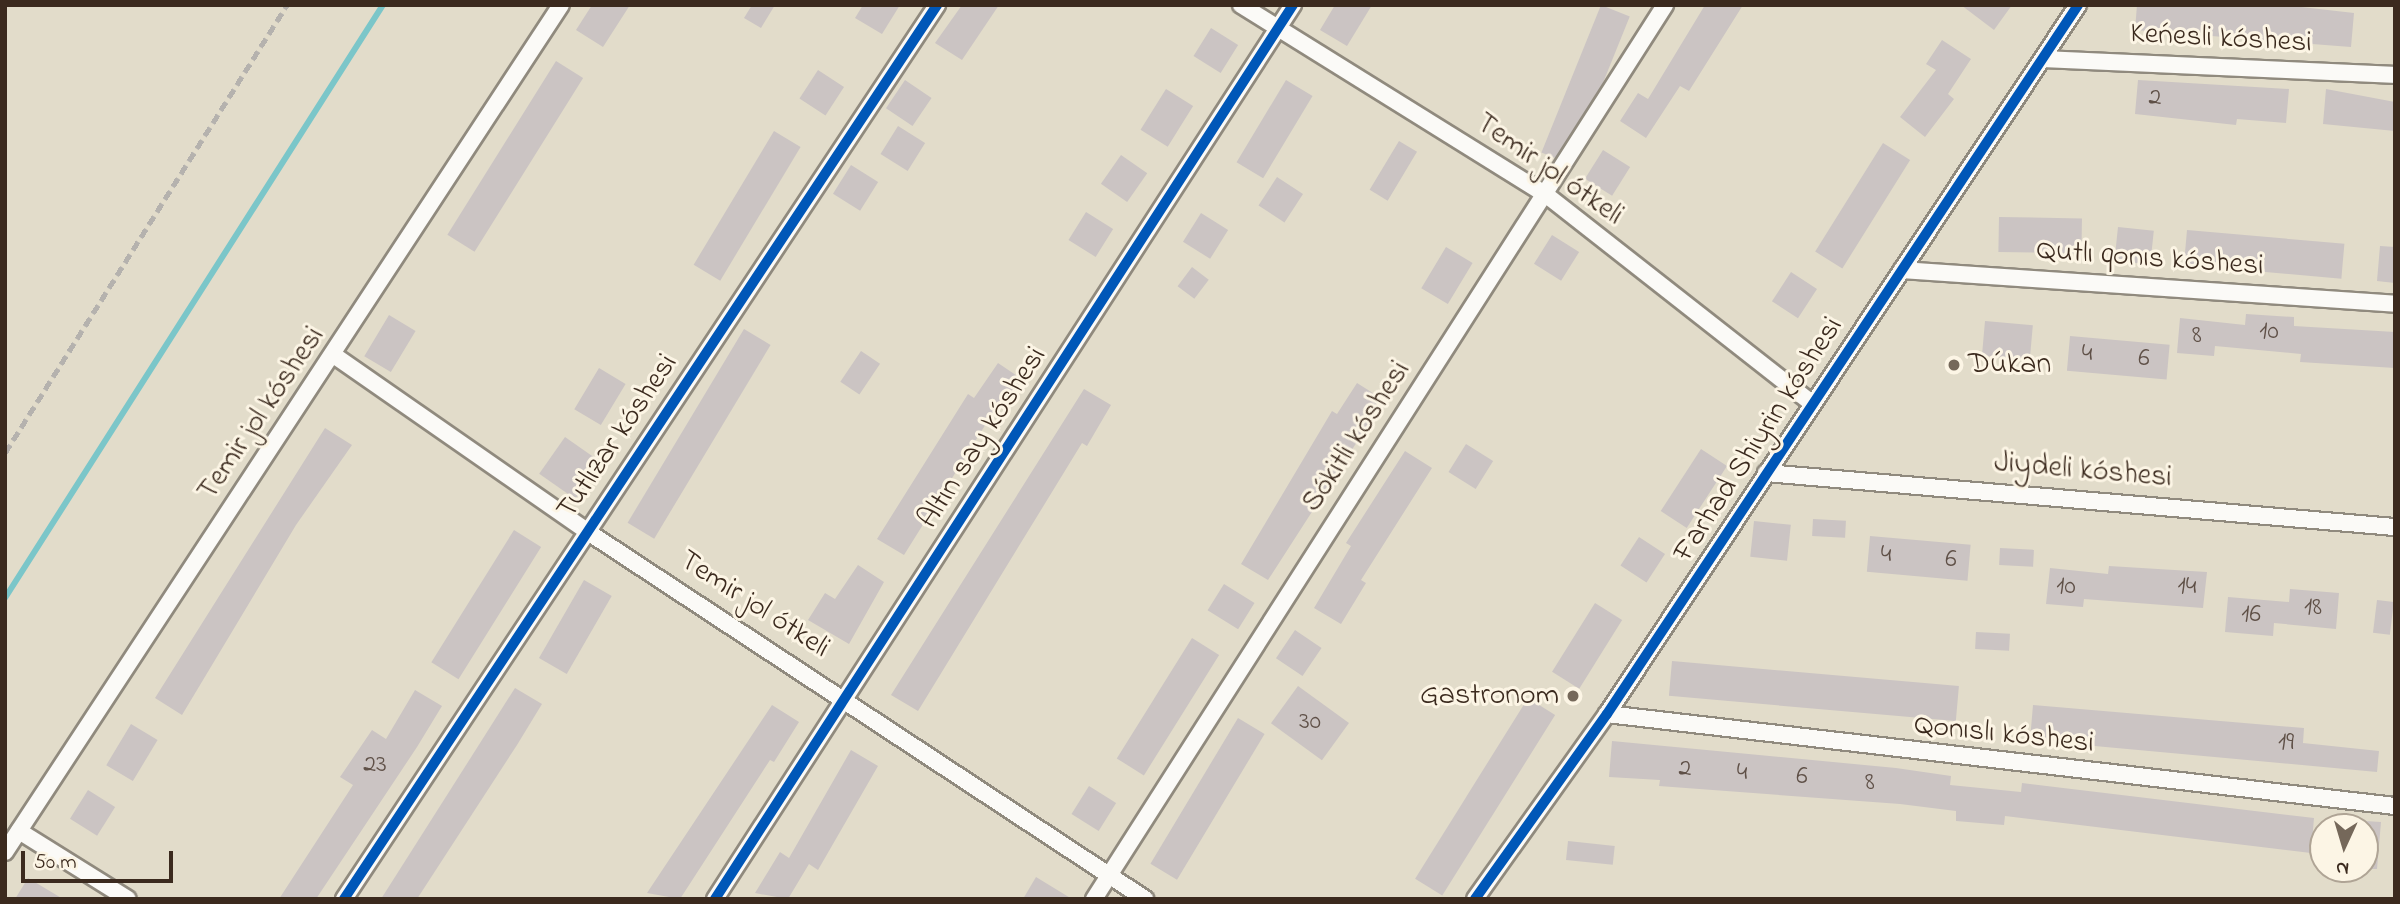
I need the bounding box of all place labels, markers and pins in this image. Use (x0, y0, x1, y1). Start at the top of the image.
place label: Dúkan (1968, 347, 2051, 383)
marker: Dúkan (1946, 357, 1962, 373)
place label: Gastronom (1420, 678, 1559, 714)
marker: Gastronom (1565, 688, 1581, 704)

